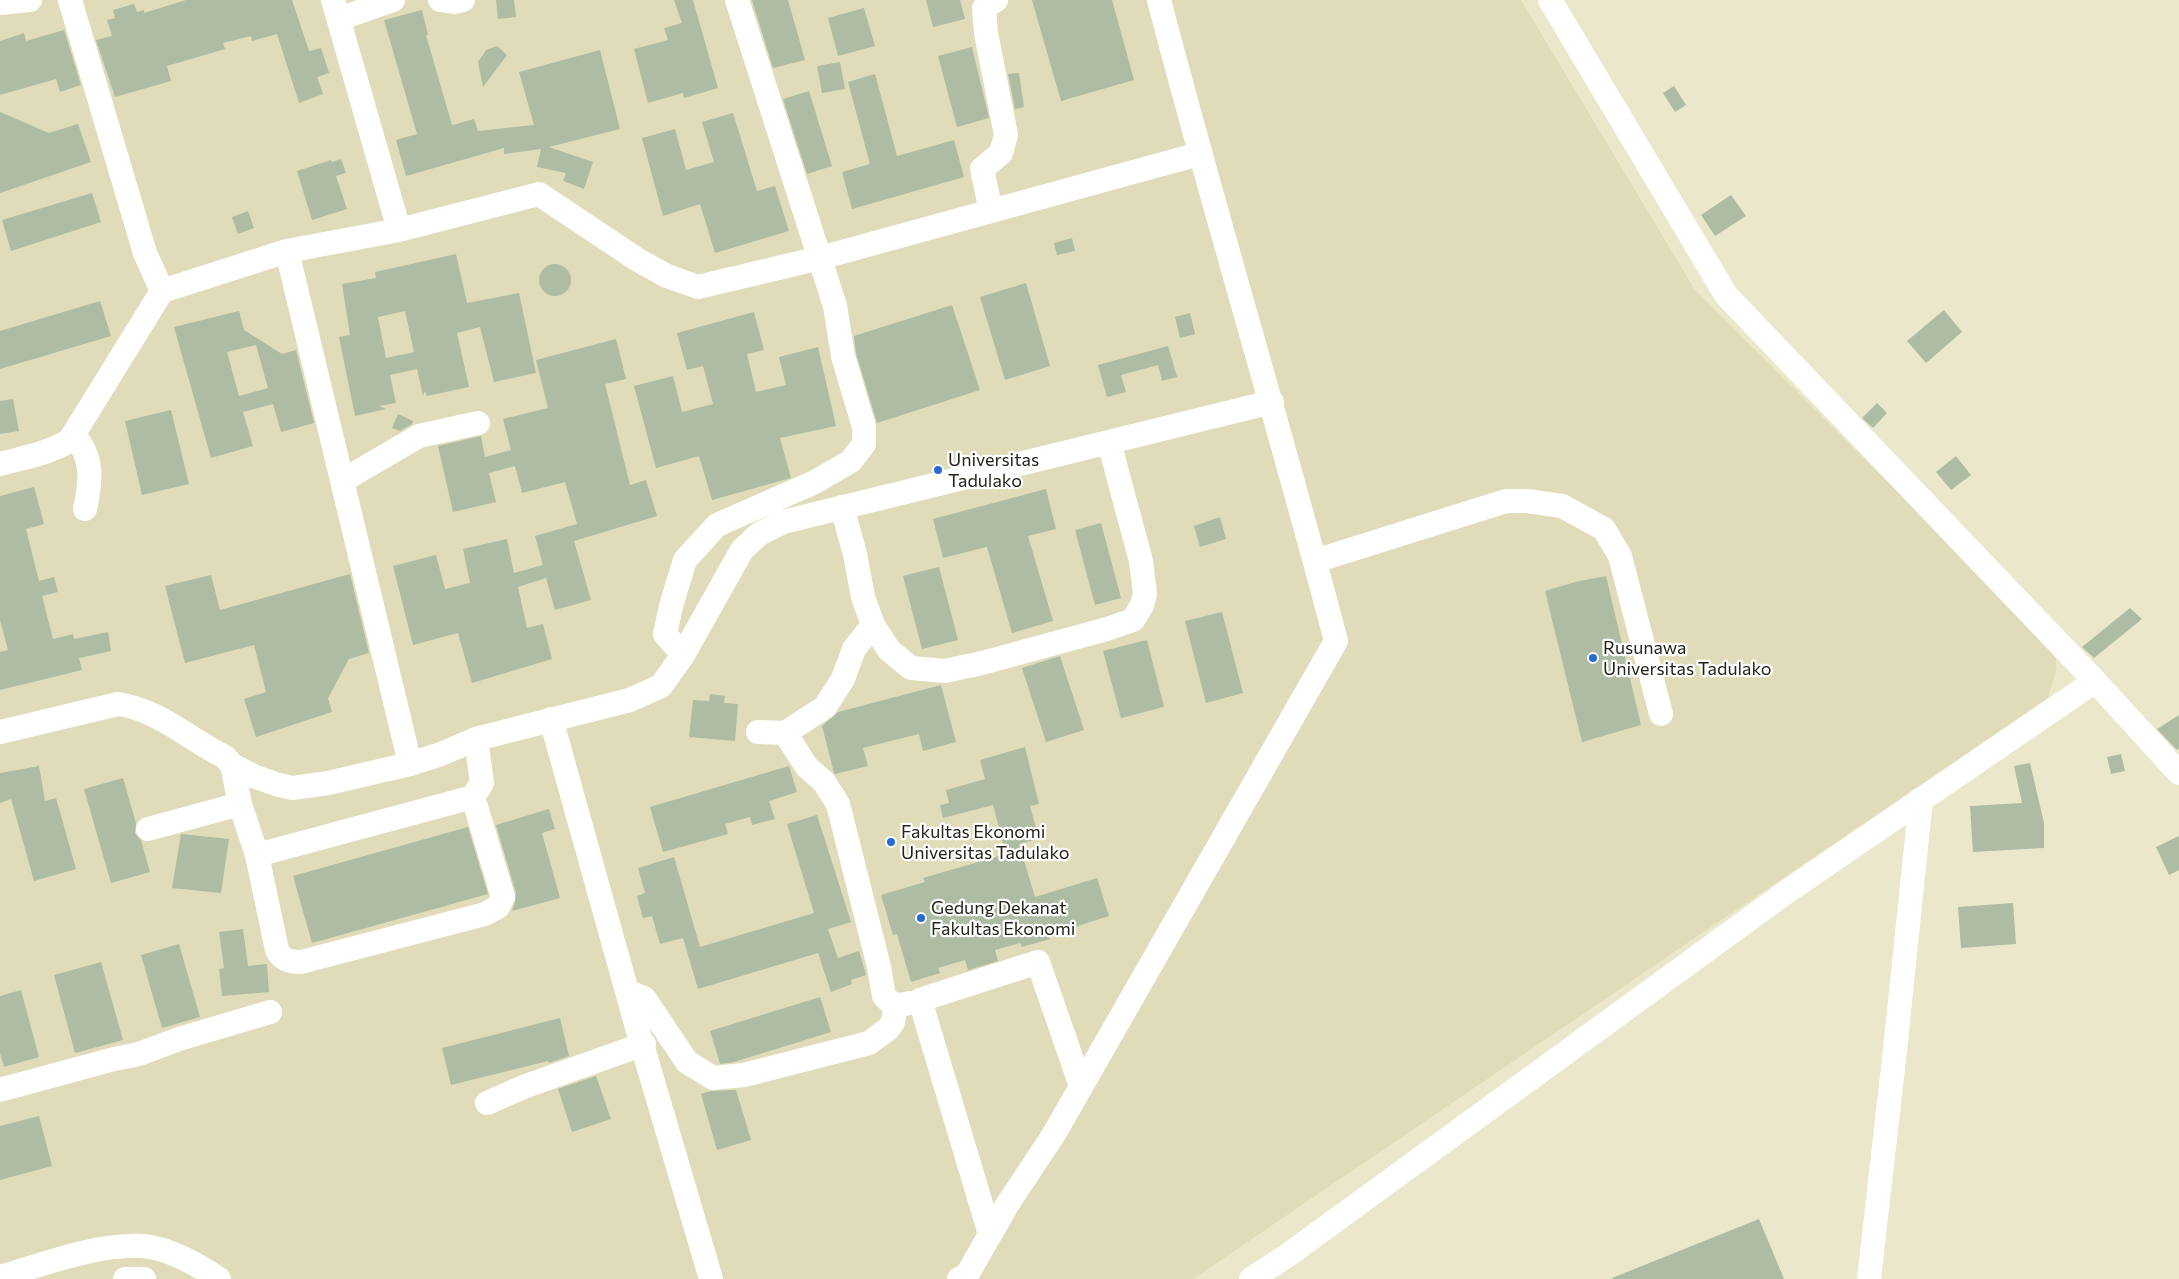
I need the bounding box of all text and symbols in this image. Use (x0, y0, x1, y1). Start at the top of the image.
place label: Universitas Tadulako (948, 449, 1039, 492)
marker: Universitas Tadulako (932, 464, 944, 476)
place label: Rusunawa Universitas Tadulako (1603, 637, 1772, 680)
marker: Rusunawa Universitas Tadulako (1587, 652, 1599, 664)
place label: Fakultas Ekonomi Universitas Tadulako (901, 821, 1070, 864)
marker: Fakultas Ekonomi Universitas Tadulako (885, 836, 897, 848)
place label: Gedung Dekanat Fakultas Ekonomi (931, 897, 1075, 940)
marker: Gedung Dekanat Fakultas Ekonomi (915, 912, 927, 924)

